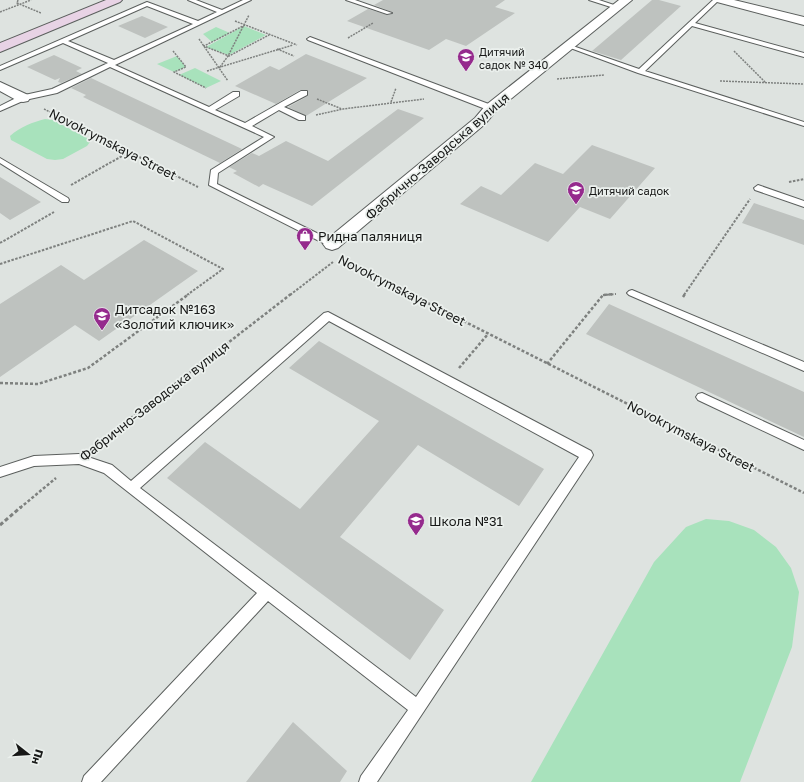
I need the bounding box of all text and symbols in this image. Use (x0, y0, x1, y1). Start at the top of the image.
place label: Дитячий садок № 340 (479, 45, 548, 71)
school or university icon: Дитячий садок № 340 (456, 47, 476, 72)
street label: Фабрично-Заводська вулиця (362, 89, 512, 223)
street label: Novokrymskaya Street (47, 105, 179, 183)
school or university icon: Дитячий садок (566, 180, 586, 205)
place label: Дитячий садок (589, 184, 670, 197)
shop icon: Ридна паляниця (295, 226, 315, 251)
place label: Ридна паляниця (318, 228, 422, 244)
street label: Novokrymskaya Street (336, 251, 468, 329)
place label: Дитсадок №163 «Золотий ключик» (115, 301, 234, 332)
school or university icon: Дитсадок №163 «Золотий ключик» (92, 306, 112, 331)
street label: Фабрично-Заводська вулиця (76, 338, 232, 464)
street label: Novokrymskaya Street (625, 397, 757, 475)
school or university icon: Школа №31 (406, 511, 426, 536)
place label: Школа №31 (429, 513, 503, 529)
north arrow (8, 734, 48, 774)
text: Пн (30, 748, 46, 766)

